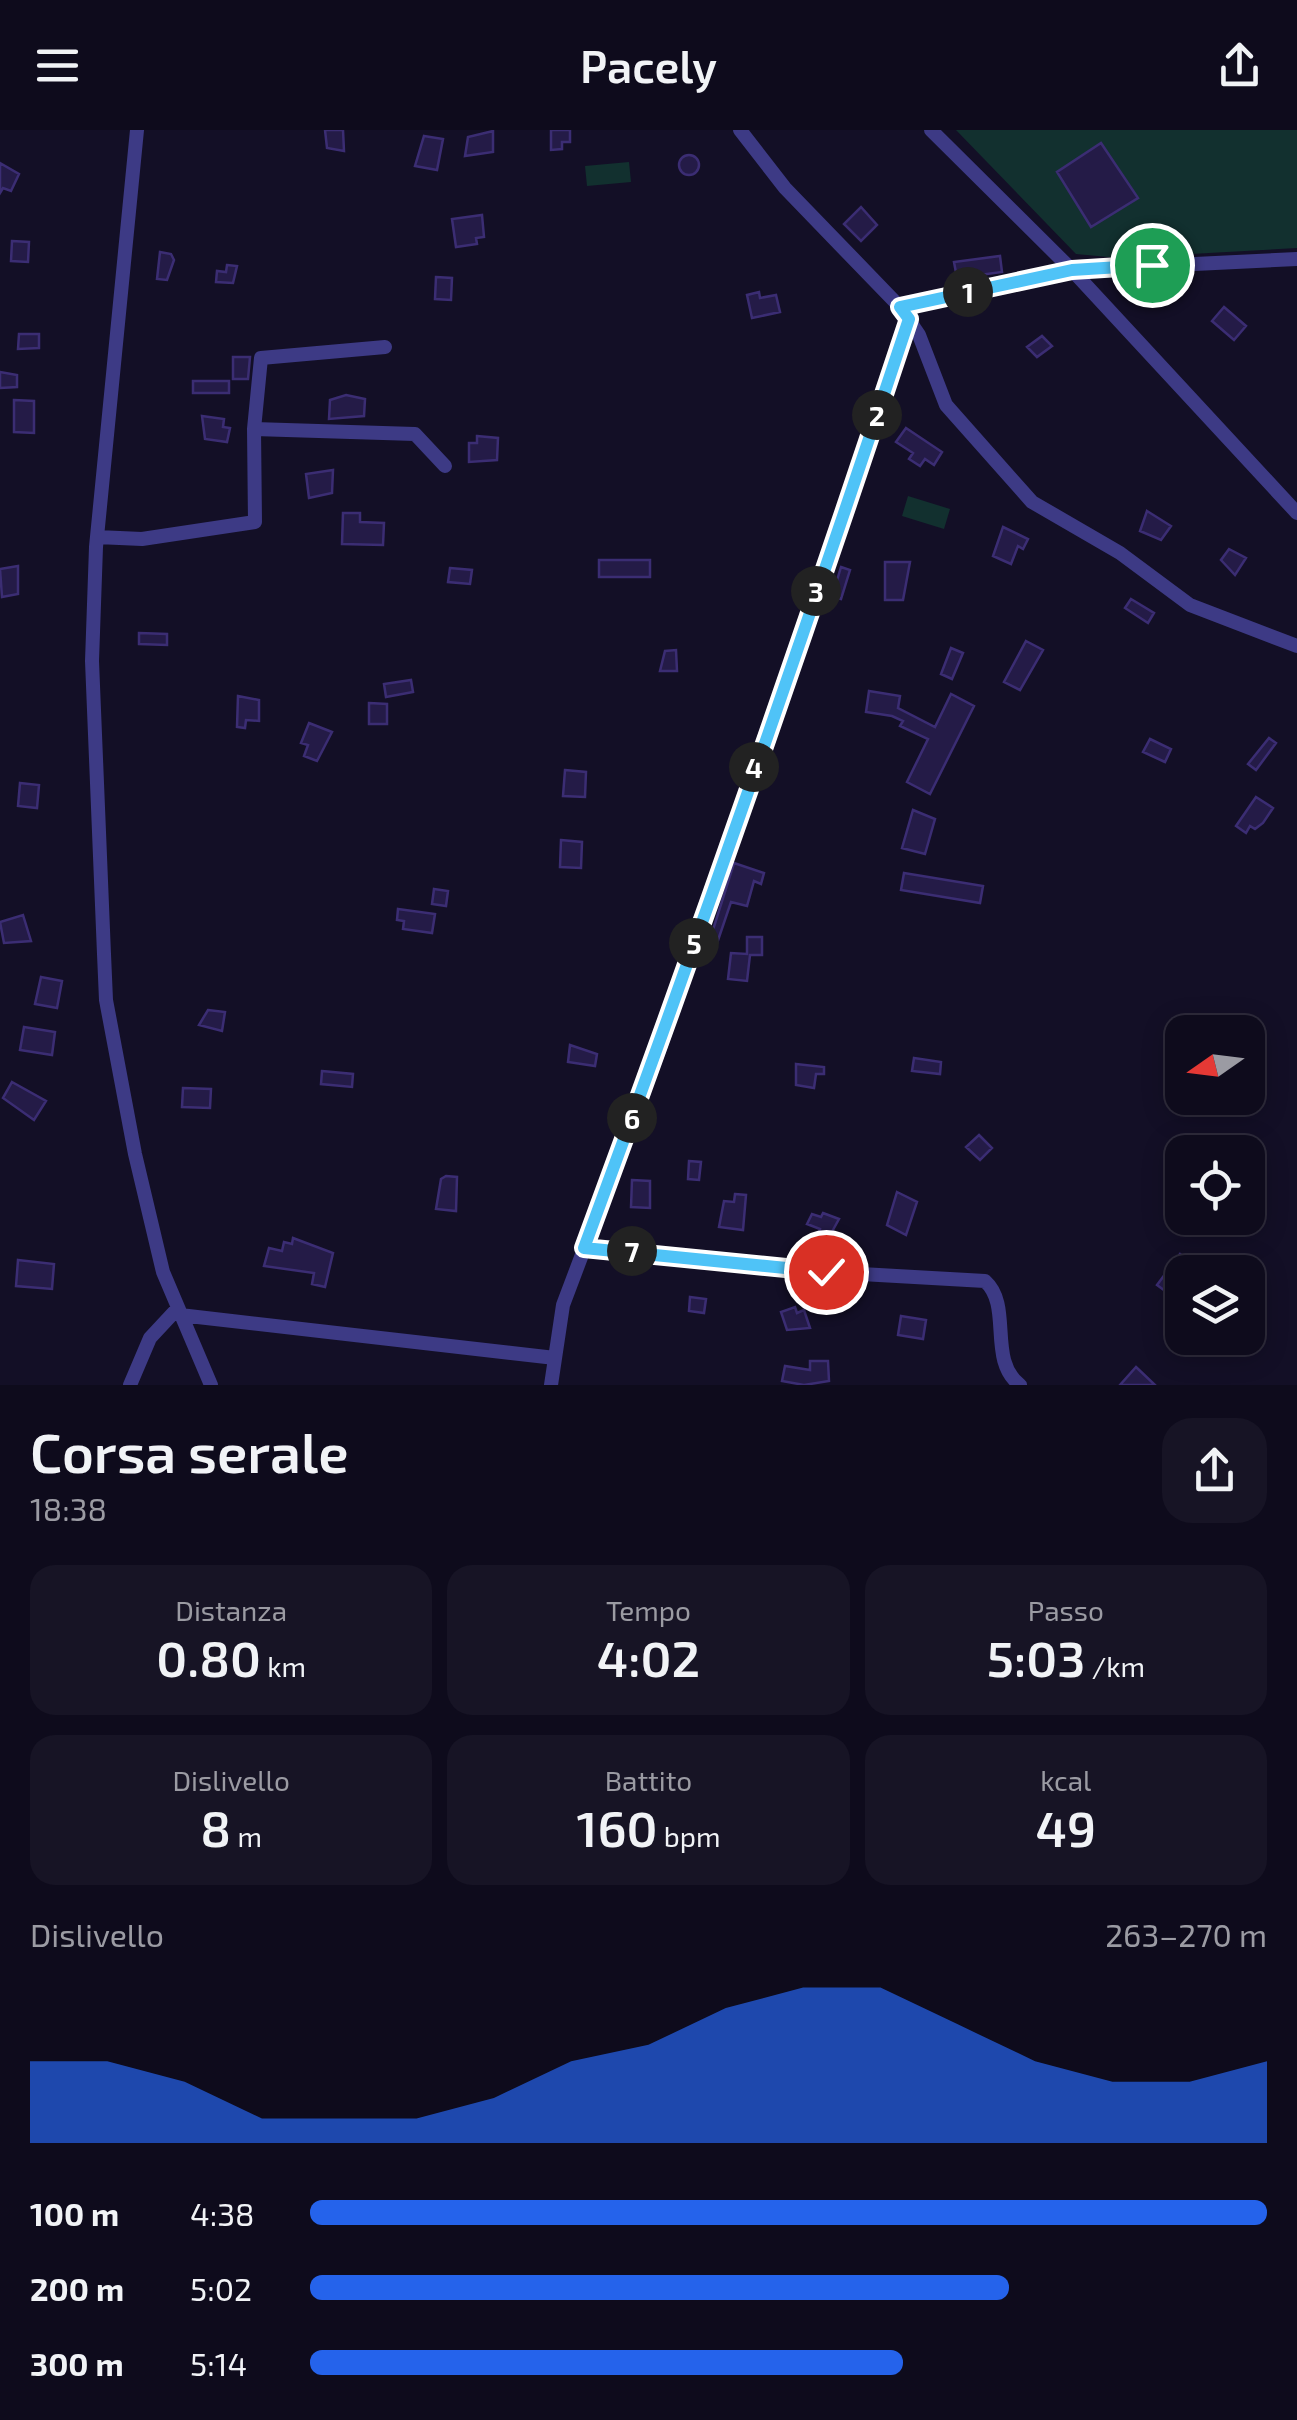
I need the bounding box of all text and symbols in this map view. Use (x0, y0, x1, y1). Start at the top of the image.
icon: menu (30, 38, 85, 93)
text: Pacely (580, 38, 717, 92)
icon: share (1212, 38, 1267, 93)
pin (1110, 223, 1195, 308)
icon: arrive (1125, 238, 1180, 293)
pin: 1 (943, 267, 993, 317)
text: 1 (962, 275, 974, 309)
pin: 2 (852, 390, 902, 440)
text: 2 (869, 398, 885, 432)
pin: 3 (791, 566, 841, 616)
text: 3 (808, 574, 824, 608)
pin: 4 (729, 742, 779, 792)
text: 4 (745, 750, 763, 784)
pin: 5 (669, 918, 719, 968)
text: 5 (686, 926, 702, 960)
north arrow (1165, 1015, 1265, 1115)
map controls (1165, 1015, 1265, 1355)
pin: 6 (607, 1093, 657, 1143)
text: 6 (624, 1101, 640, 1135)
button: locate (1165, 1135, 1265, 1235)
pin: 7 (607, 1226, 657, 1276)
pin (784, 1230, 869, 1315)
text: 7 (625, 1234, 639, 1268)
icon: check (799, 1245, 854, 1300)
button: layers (1165, 1255, 1265, 1355)
text: Corsa serale (30, 1418, 349, 1484)
button: share (1162, 1418, 1267, 1523)
text: 18:38 (30, 1489, 107, 1527)
text: Distanza (175, 1593, 287, 1627)
text: Tempo (606, 1593, 691, 1627)
text: Passo (1028, 1593, 1104, 1627)
text: 0.80 (156, 1627, 261, 1687)
text: 4:02 (597, 1627, 700, 1687)
text: 5:03 (987, 1627, 1085, 1687)
text: km (261, 1649, 306, 1683)
text: /km (1085, 1649, 1145, 1683)
text: Dislivello (173, 1763, 290, 1797)
text: Battito (605, 1763, 692, 1797)
text: kcal (1040, 1763, 1091, 1797)
text: 8 (200, 1797, 231, 1857)
text: 160 (577, 1797, 657, 1857)
text: 49 (1036, 1797, 1096, 1857)
text: m (231, 1819, 262, 1853)
text: bpm (657, 1819, 720, 1853)
text: Dislivello (30, 1915, 164, 1953)
text: 263–270 m (1105, 1915, 1267, 1953)
text: 100 m (30, 2194, 119, 2232)
text: 4:38 (190, 2194, 254, 2232)
text: 200 m (30, 2269, 124, 2307)
text: 5:02 (190, 2269, 252, 2307)
text: 300 m (30, 2344, 124, 2382)
text: 5:14 (190, 2344, 247, 2382)

